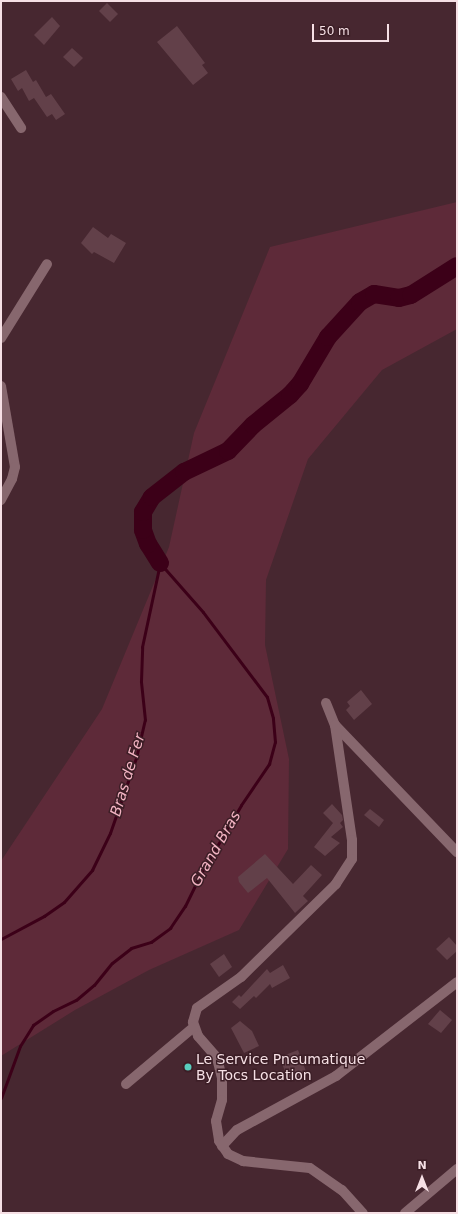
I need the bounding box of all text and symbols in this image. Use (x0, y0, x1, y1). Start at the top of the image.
scale bar (314, 16, 391, 42)
text: 50 m (319, 24, 350, 38)
water label: Bras de Fer (107, 731, 149, 819)
water label: Grand Bras (187, 808, 245, 890)
place label: Le Service Pneumatique By Tocs Location (196, 1051, 365, 1084)
marker: Le Service Pneumatique By Tocs Location (183, 1062, 193, 1072)
north arrow (402, 1158, 442, 1198)
text: N (417, 1159, 427, 1172)

